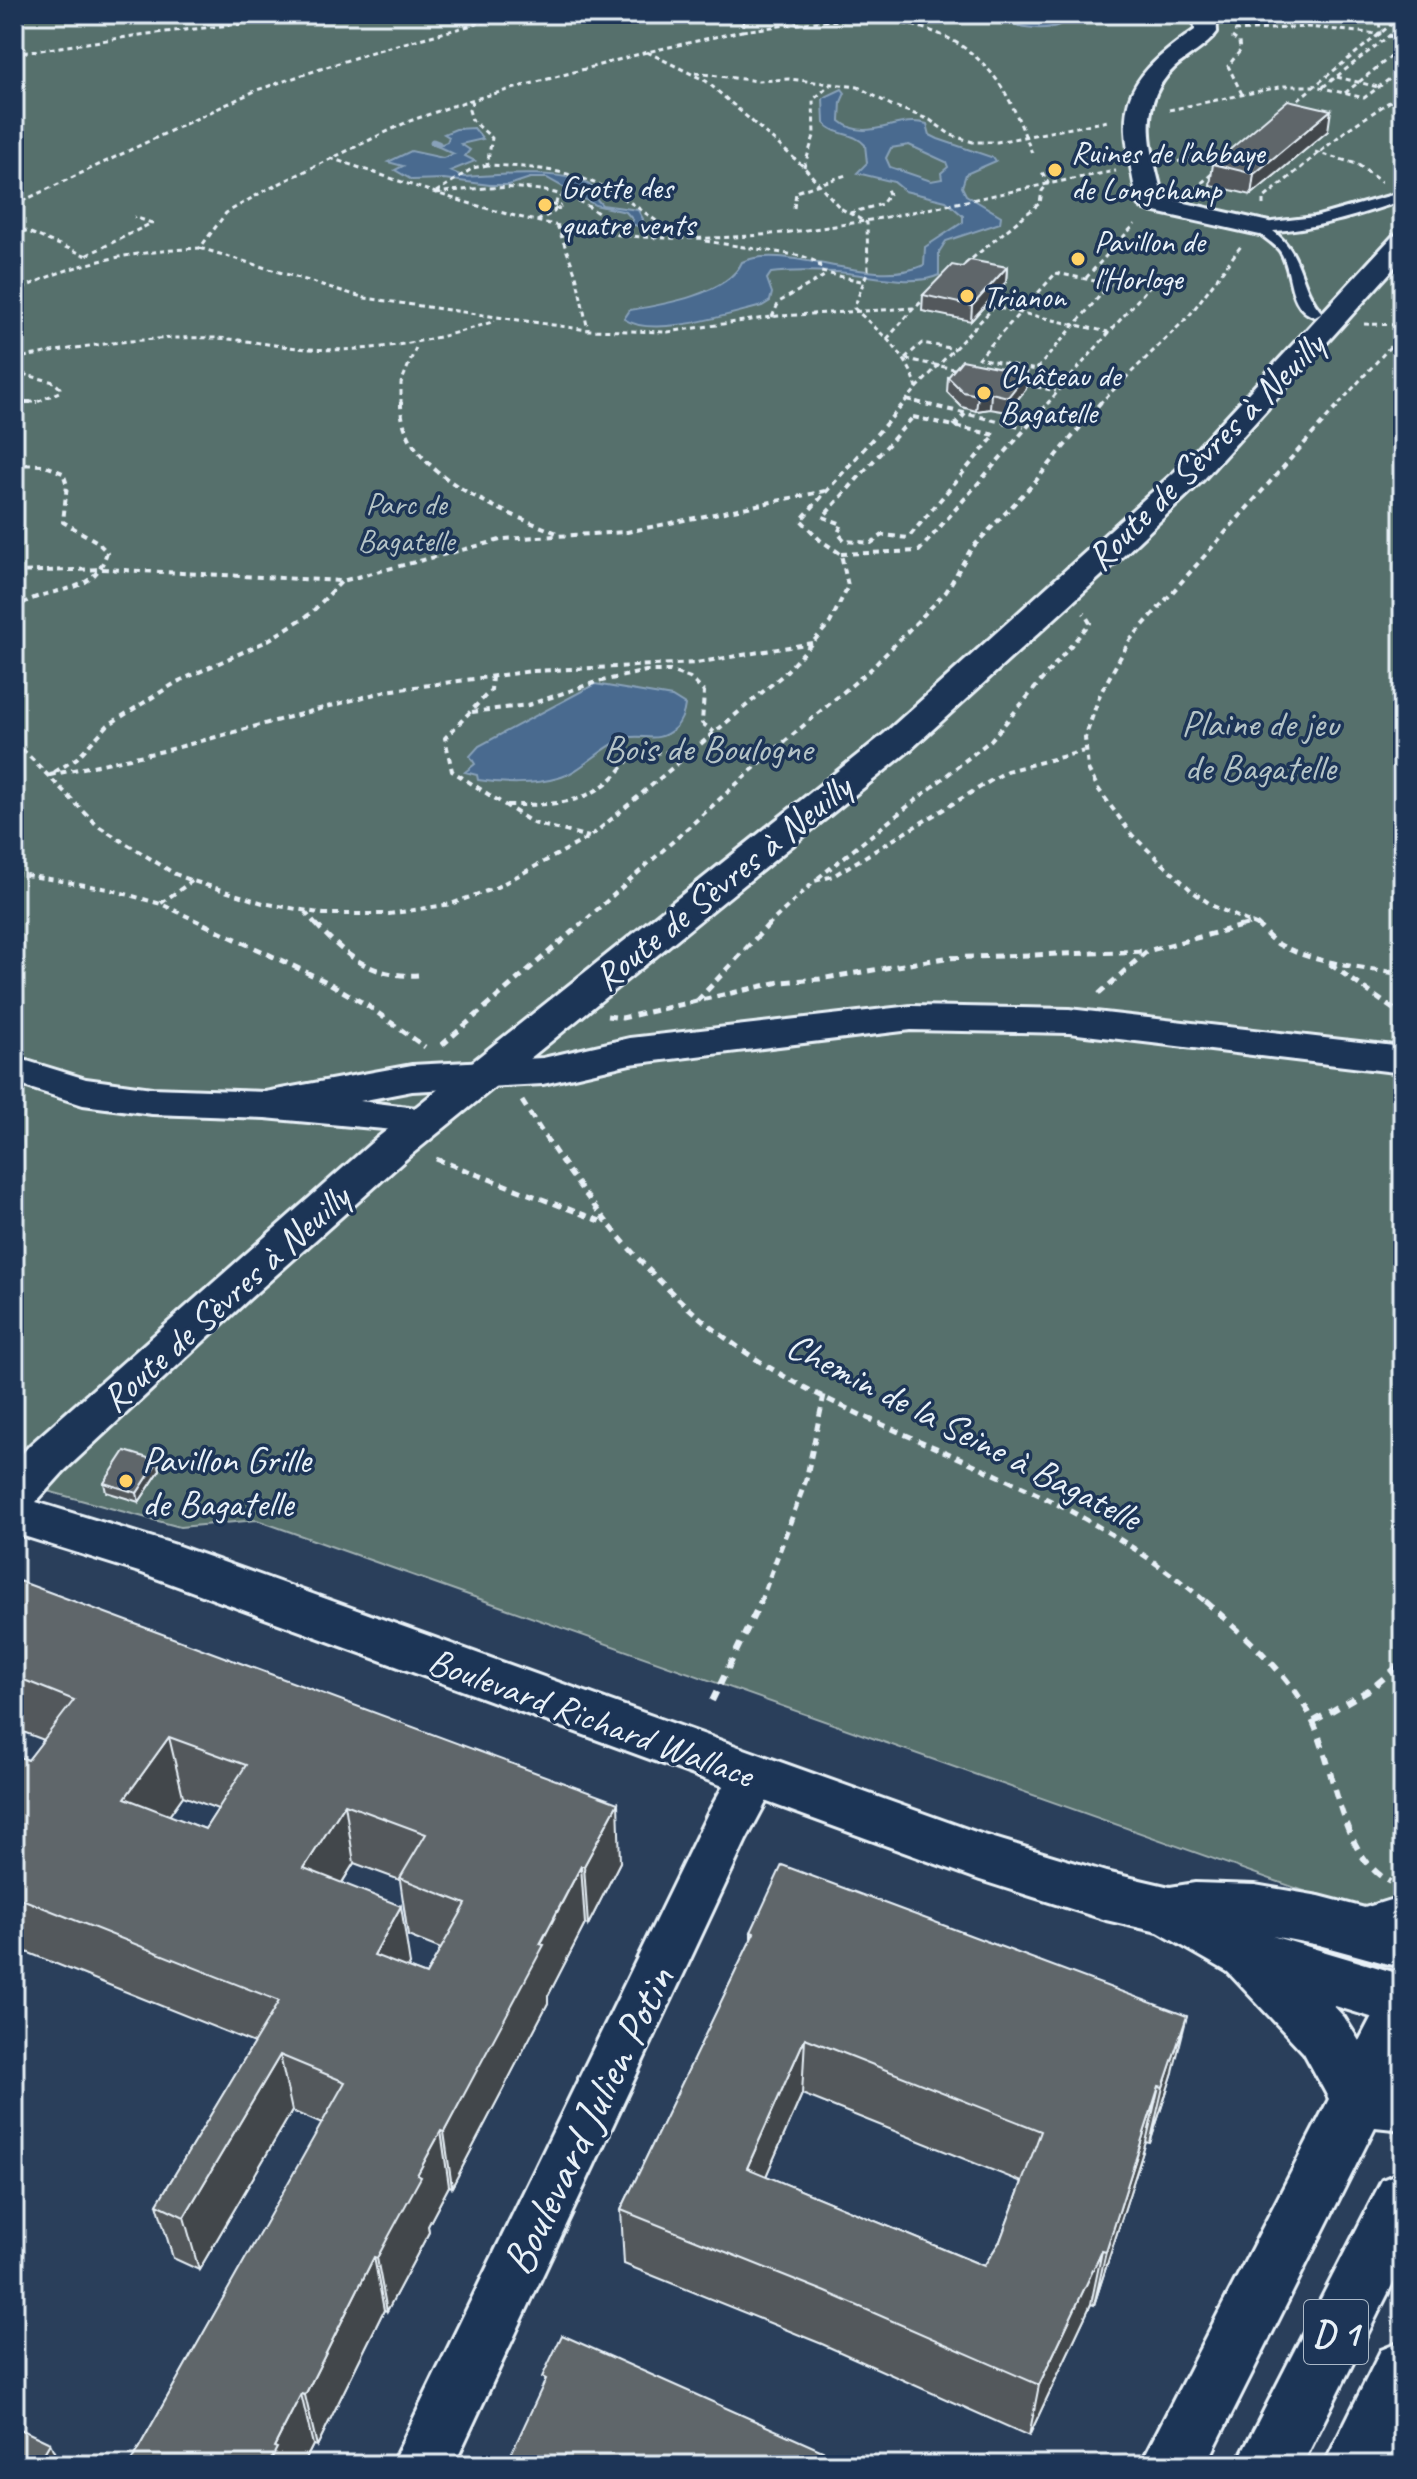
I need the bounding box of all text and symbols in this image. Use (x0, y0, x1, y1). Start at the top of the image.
place label: Ruines de l'abbaye de Longchamp (1071, 132, 1267, 210)
marker: Ruines de l'abbaye de Longchamp (1046, 161, 1064, 179)
place label: Grotte des quatre vents (561, 167, 698, 245)
marker: Grotte des quatre vents (536, 196, 554, 214)
place label: Pavillon de l'Horloge (1094, 221, 1207, 299)
marker: Pavillon de l'Horloge (1069, 250, 1087, 268)
place label: Trianon (983, 276, 1067, 317)
marker: Trianon (958, 287, 976, 305)
street label: Route de Sèvres à Neuilly (1076, 320, 1337, 580)
place label: Château de Bagatelle (1000, 355, 1123, 433)
marker: Château de Bagatelle (975, 384, 993, 402)
park label: Parc de Bagatelle (357, 483, 457, 561)
park label: Plaine de jeu de Bagatelle (1181, 700, 1341, 791)
park label: Bois de Boulogne (604, 725, 815, 772)
street label: Route de Sèvres à Neuilly (584, 762, 863, 1001)
street label: Route de Sèvres à Neuilly (91, 1173, 361, 1422)
street label: Chemin de la Seine à Bagatelle (779, 1322, 1151, 1542)
place label: Pavillon Grille de Bagatelle (142, 1436, 313, 1527)
marker: Pavillon Grille de Bagatelle (117, 1472, 135, 1490)
street label: Boulevard Richard Wallace (422, 1637, 762, 1799)
street label: Boulevard Julien Potin (488, 1956, 688, 2284)
road number: D 1 (1304, 2300, 1368, 2364)

